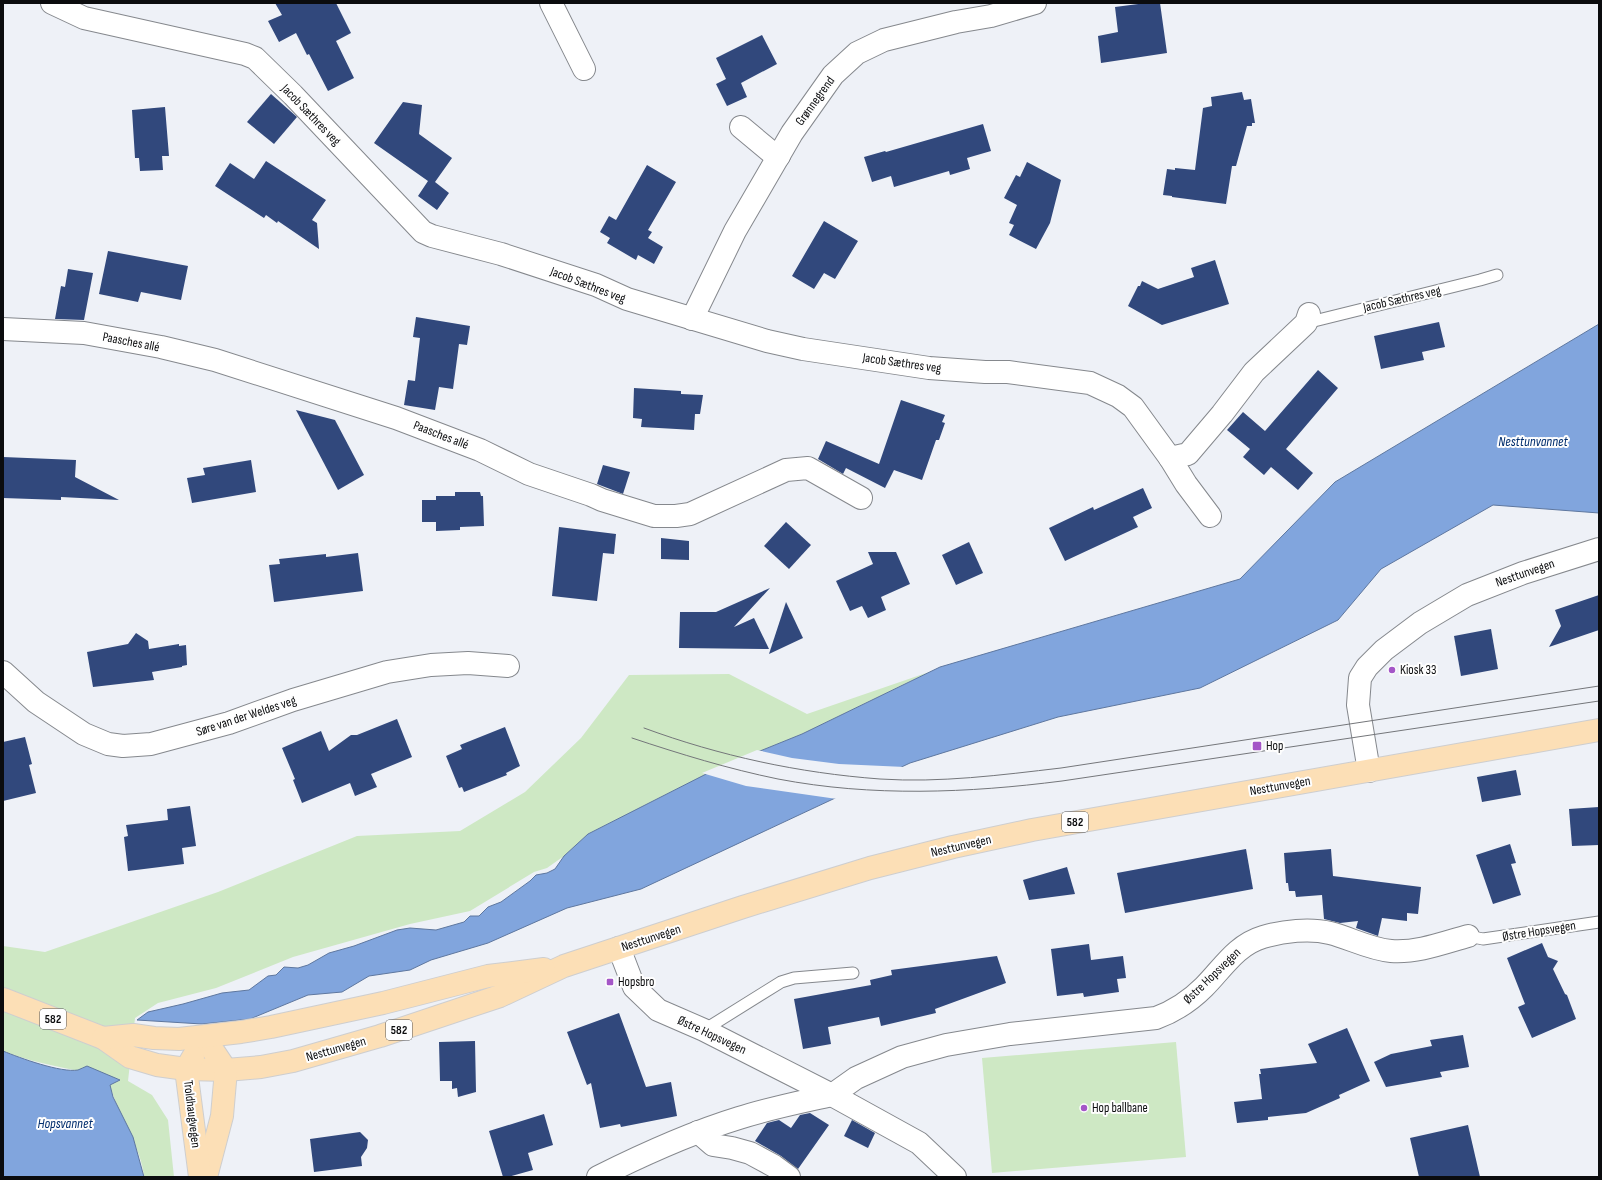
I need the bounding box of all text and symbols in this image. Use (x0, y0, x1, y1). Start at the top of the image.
street label: Grønnegrend (792, 73, 838, 129)
street label: Jacob Sæthres veg (277, 80, 344, 149)
street label: Jacob Sæthres veg (547, 263, 628, 307)
street label: Jacob Sæthres veg (1361, 282, 1442, 316)
street label: Paasches allé (101, 329, 161, 355)
street label: Jacob Sæthres veg (861, 349, 942, 376)
street label: Paasches allé (411, 417, 471, 453)
water label: Nesttunvannet (1498, 433, 1569, 450)
street label: Nesttunvegen (1493, 555, 1557, 591)
place label: Kiosk 33 (1400, 662, 1436, 678)
marker: Kiosk 33 (1387, 665, 1397, 675)
street label: Søre van der Weldes veg (194, 692, 298, 740)
place label: Hop (1266, 738, 1283, 754)
marker: Hop (1251, 740, 1263, 752)
street label: Nesttunvegen (1248, 773, 1312, 799)
road number: 582 (1062, 812, 1088, 832)
street label: Nesttunvegen (929, 831, 993, 861)
street label: Østre Hopsvegen (1501, 917, 1577, 945)
street label: Nesttunvegen (619, 921, 683, 955)
street label: Østre Hopsvegen (1180, 945, 1244, 1007)
place label: Hopsbro (618, 974, 654, 990)
marker: Hopsbro (605, 977, 615, 987)
road number: 582 (40, 1009, 66, 1029)
street label: Østre Hopsvegen (675, 1012, 749, 1058)
road number: 582 (386, 1020, 412, 1040)
street label: Nesttunvegen (304, 1033, 368, 1065)
street label: Troldhaugvegen (180, 1079, 204, 1149)
place label: Hop ballbane (1092, 1100, 1148, 1116)
marker: Hop ballbane (1079, 1103, 1089, 1113)
water label: Hopsvannet (37, 1115, 93, 1132)

